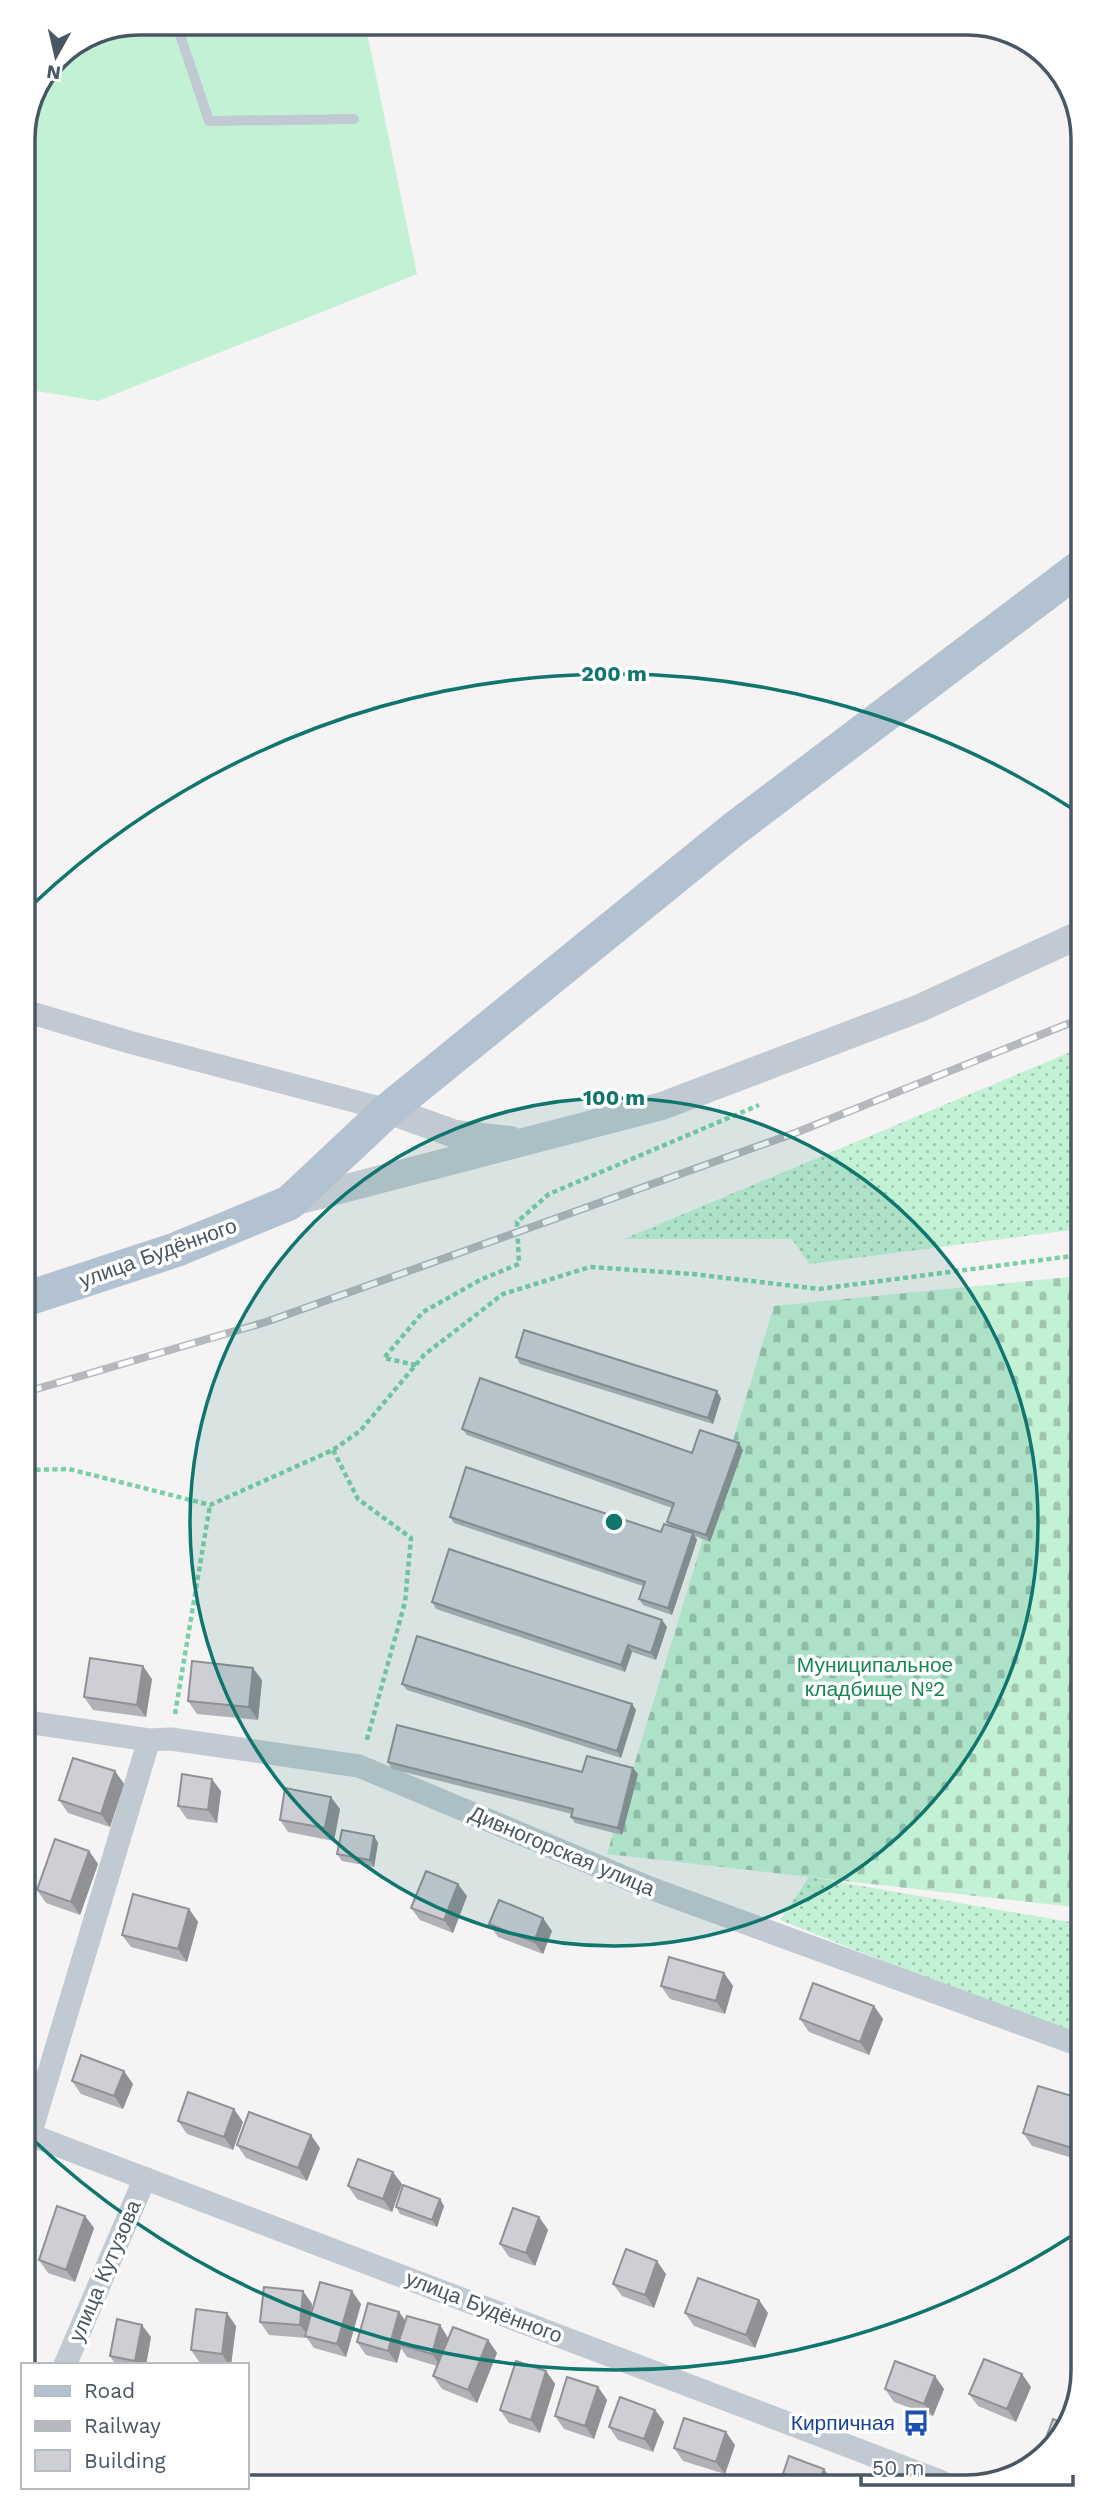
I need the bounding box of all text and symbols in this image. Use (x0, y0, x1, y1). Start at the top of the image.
north arrow (21, 21, 91, 91)
text: N (45, 60, 62, 85)
text: 200 m (581, 661, 647, 686)
text: 100 m (583, 1085, 645, 1110)
street label: улица Будённого (76, 1212, 240, 1293)
centre of rings (602, 1510, 626, 1534)
park label: Муниципальное кладбище №2 (797, 1652, 953, 1701)
street label: Дивногорская улица (466, 1800, 659, 1901)
street label: улица Кутузова (63, 2196, 146, 2345)
street label: улица Будённого (402, 2265, 566, 2348)
legend (21, 2363, 248, 2489)
text: Road (84, 2378, 135, 2403)
bus stop icon: Кирпичная (901, 2408, 931, 2438)
place label: Кирпичная (791, 2410, 895, 2435)
text: Railway (84, 2413, 161, 2438)
scale bar (861, 2444, 1073, 2488)
text: Building (84, 2448, 166, 2473)
text: 50 m (872, 2455, 924, 2480)

